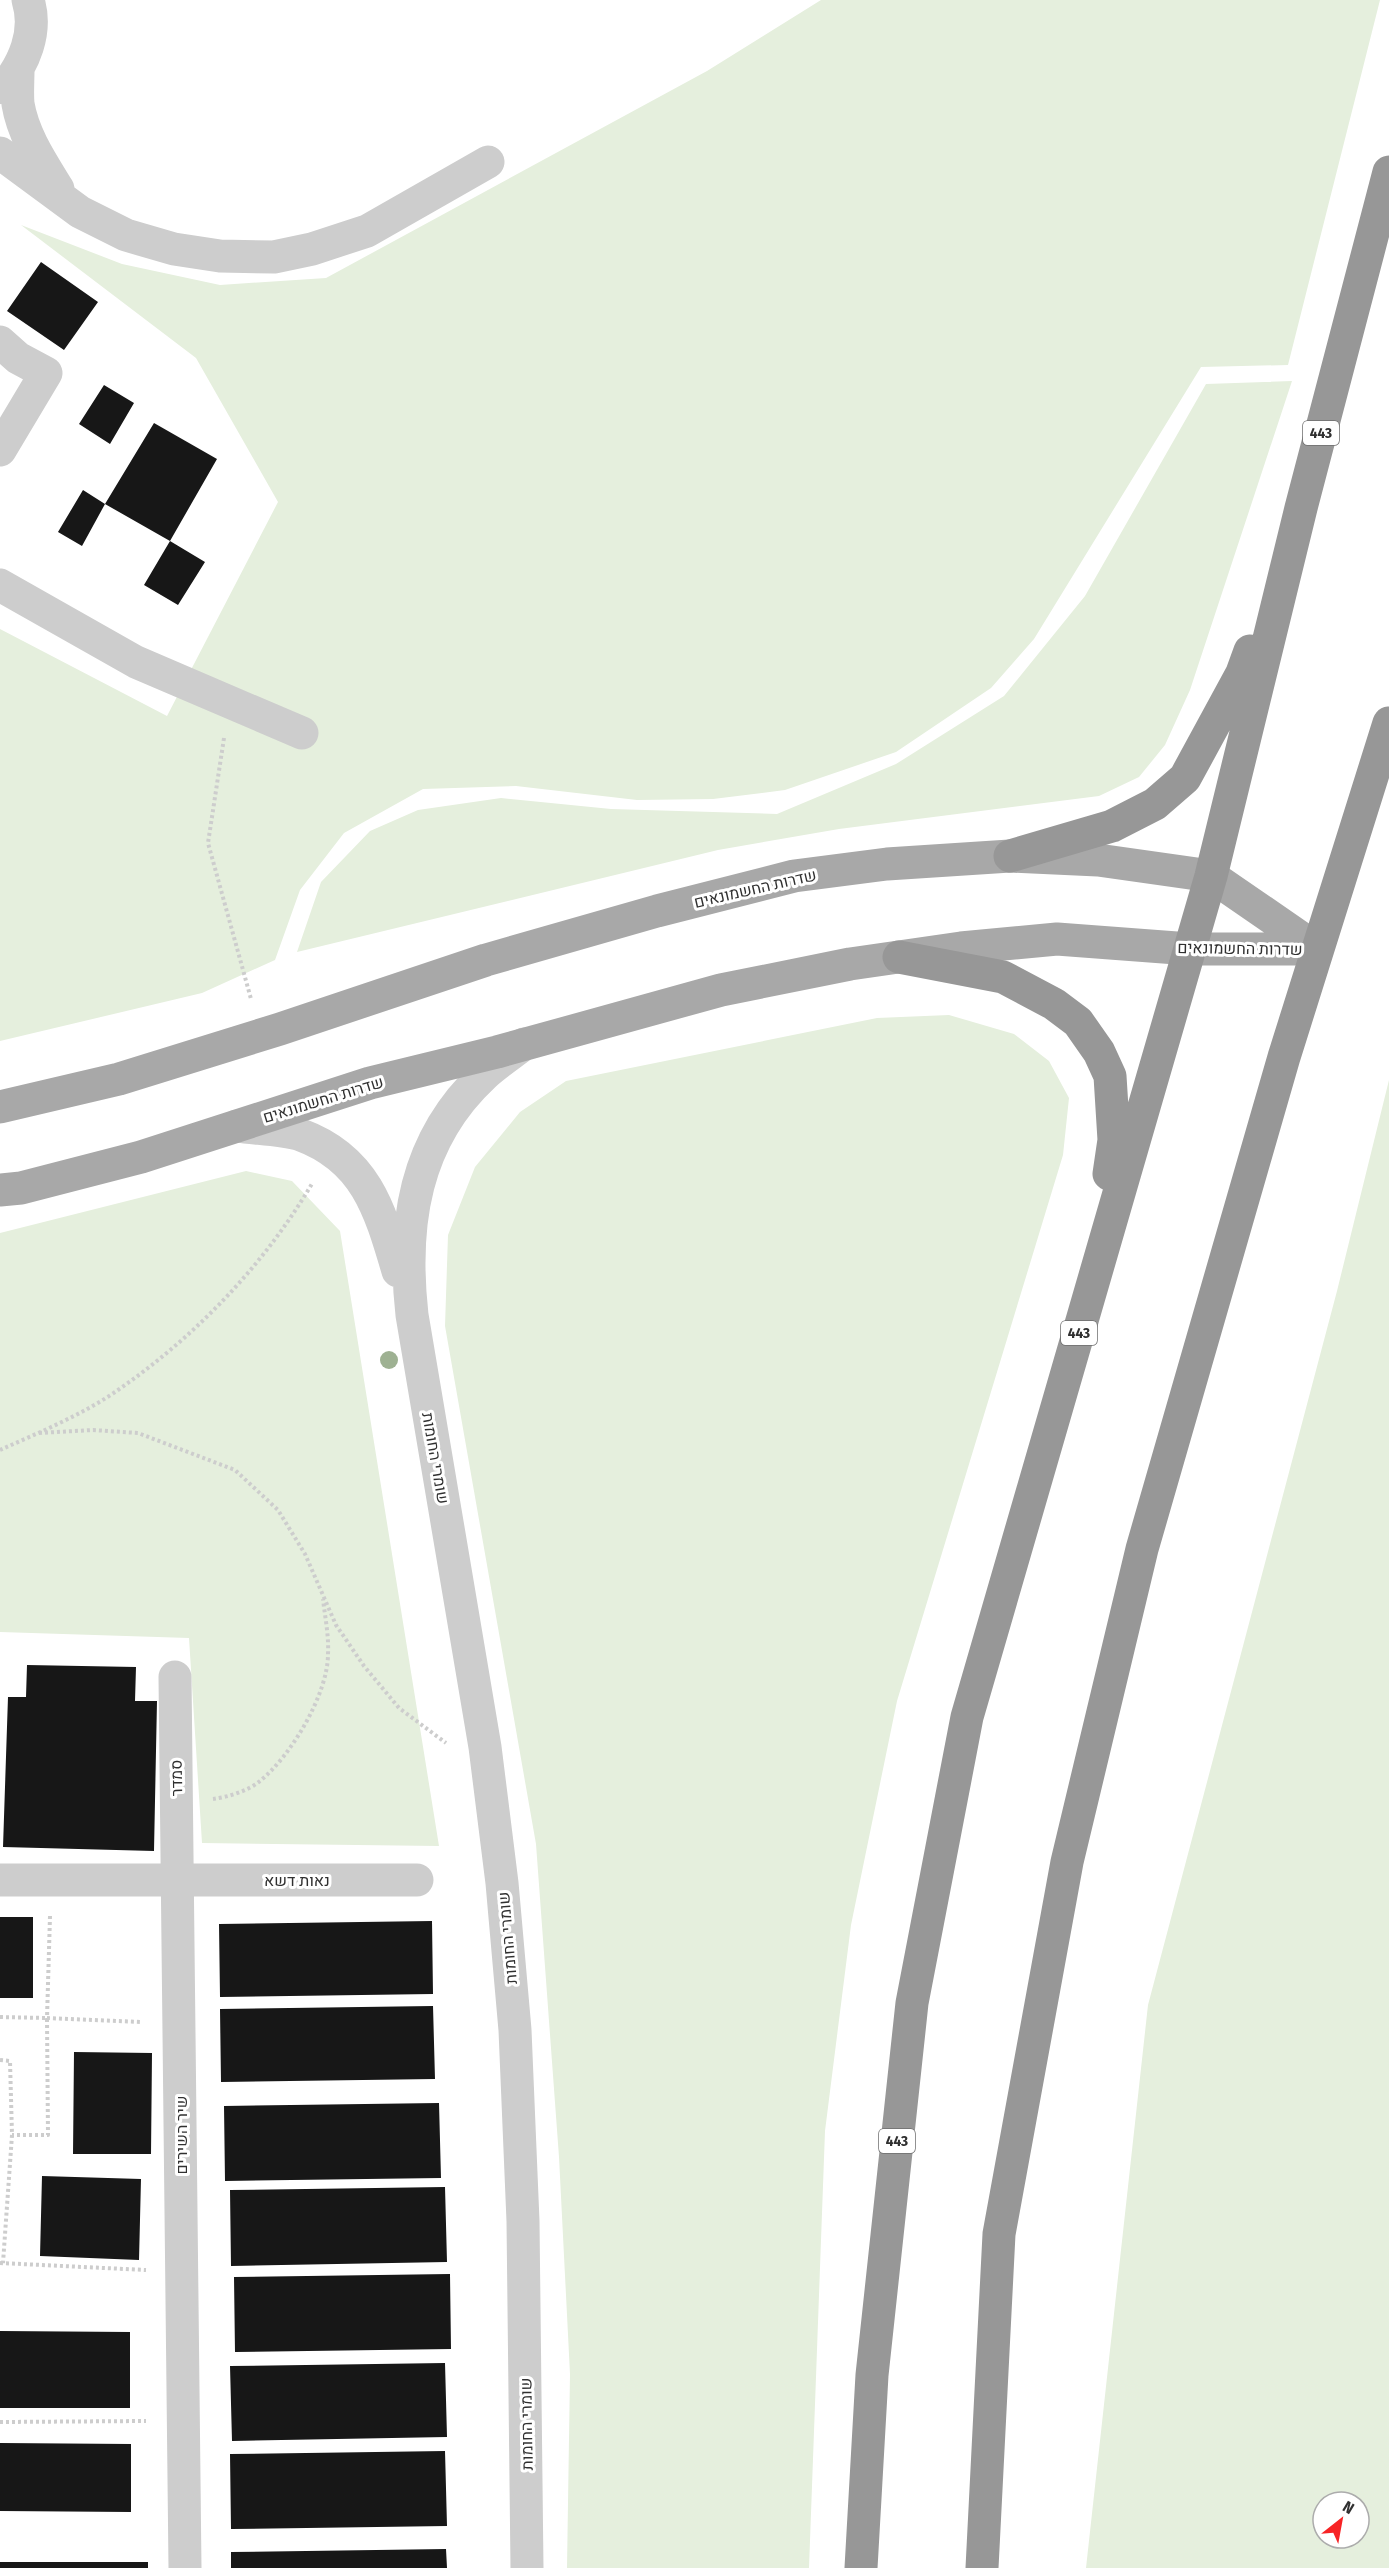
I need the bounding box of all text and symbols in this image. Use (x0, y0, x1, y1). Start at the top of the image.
road number: 443 (1303, 421, 1339, 445)
street label: שדרות החשמונאים (692, 865, 818, 912)
street label: שדרות החשמונאים (1177, 938, 1303, 959)
street label: שדרות החשמונאים (261, 1072, 386, 1127)
road number: 443 (1061, 1321, 1097, 1345)
street label: שומרי החומות (418, 1411, 453, 1505)
street label: סמדר (167, 1760, 186, 1796)
street label: נאות דשא (264, 1871, 330, 1890)
street label: שומרי החומות (494, 1891, 521, 1985)
street label: שיר השירים (172, 2096, 191, 2174)
road number: 443 (879, 2129, 915, 2153)
street label: שומרי החומות (516, 2377, 537, 2471)
north arrow (1311, 2490, 1371, 2550)
text: N (1339, 2497, 1357, 2518)

